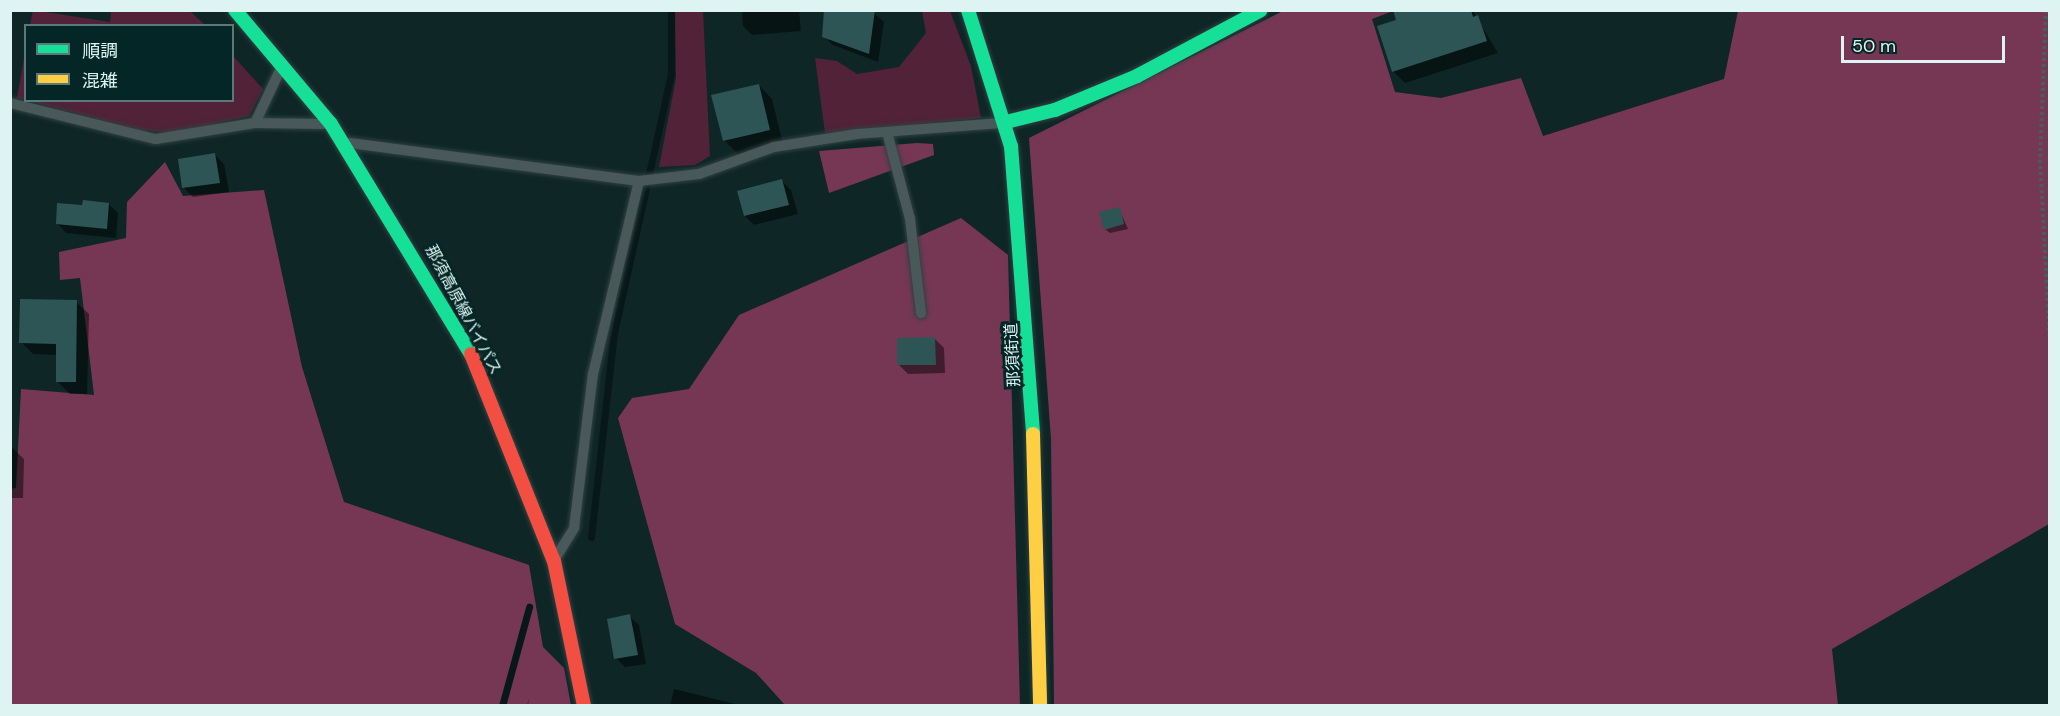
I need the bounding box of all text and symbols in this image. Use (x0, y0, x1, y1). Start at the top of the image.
legend (24, 24, 234, 102)
scale bar (1844, 24, 2008, 62)
text: 50 m (1852, 34, 1896, 58)
text: 順調 (82, 39, 118, 63)
text: 混雑 (82, 69, 118, 93)
street label: 那須高原線バイパス (421, 242, 505, 378)
street label: 那須街道 (1002, 323, 1024, 387)

